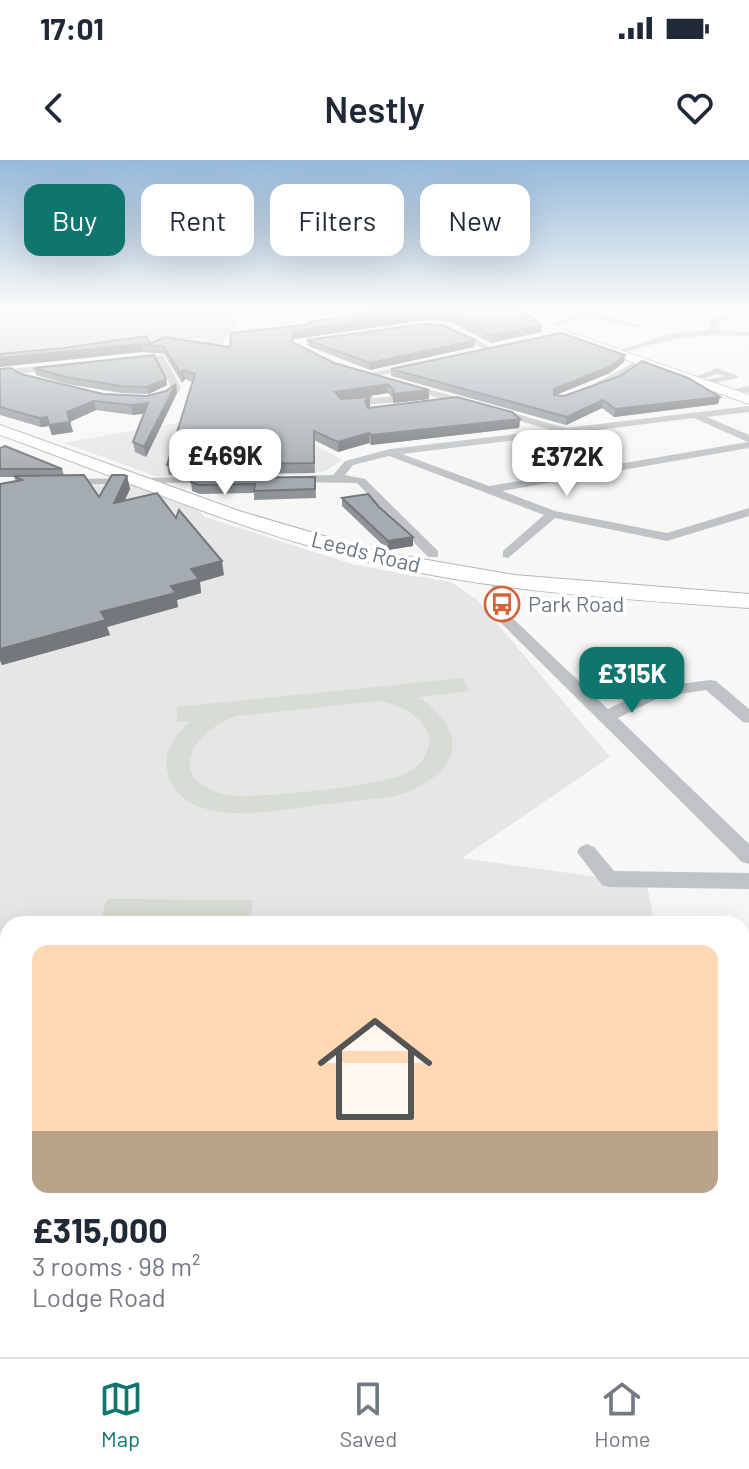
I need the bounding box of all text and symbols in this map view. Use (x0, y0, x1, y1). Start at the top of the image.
text: 17:01 (40, 10, 104, 46)
icon: back (32, 86, 76, 130)
icon: heart (673, 86, 717, 130)
text: Nestly (324, 87, 425, 130)
chip: Buy (24, 184, 125, 256)
chip: Rent (141, 184, 254, 256)
chip: Filters (270, 184, 404, 256)
chip: New (420, 184, 530, 256)
pin: £469K (169, 429, 281, 497)
pin: £372K (511, 430, 623, 498)
text: £469K (187, 439, 263, 470)
text: £372K (530, 440, 604, 471)
street label: Leeds Road (309, 525, 424, 577)
bus stop icon: Park Road (483, 585, 521, 623)
place label: Park Road (528, 590, 624, 616)
pin: £315K (576, 647, 688, 715)
text: £315K (597, 657, 667, 688)
icon: home (303, 997, 447, 1141)
text: £315,000 (32, 1209, 168, 1250)
text: 3 rooms · 98 m² (32, 1250, 200, 1281)
text: Lodge Road (32, 1281, 166, 1312)
tab: Map (99, 1377, 143, 1451)
tab: Saved (340, 1377, 397, 1451)
tab: Home (594, 1377, 650, 1451)

